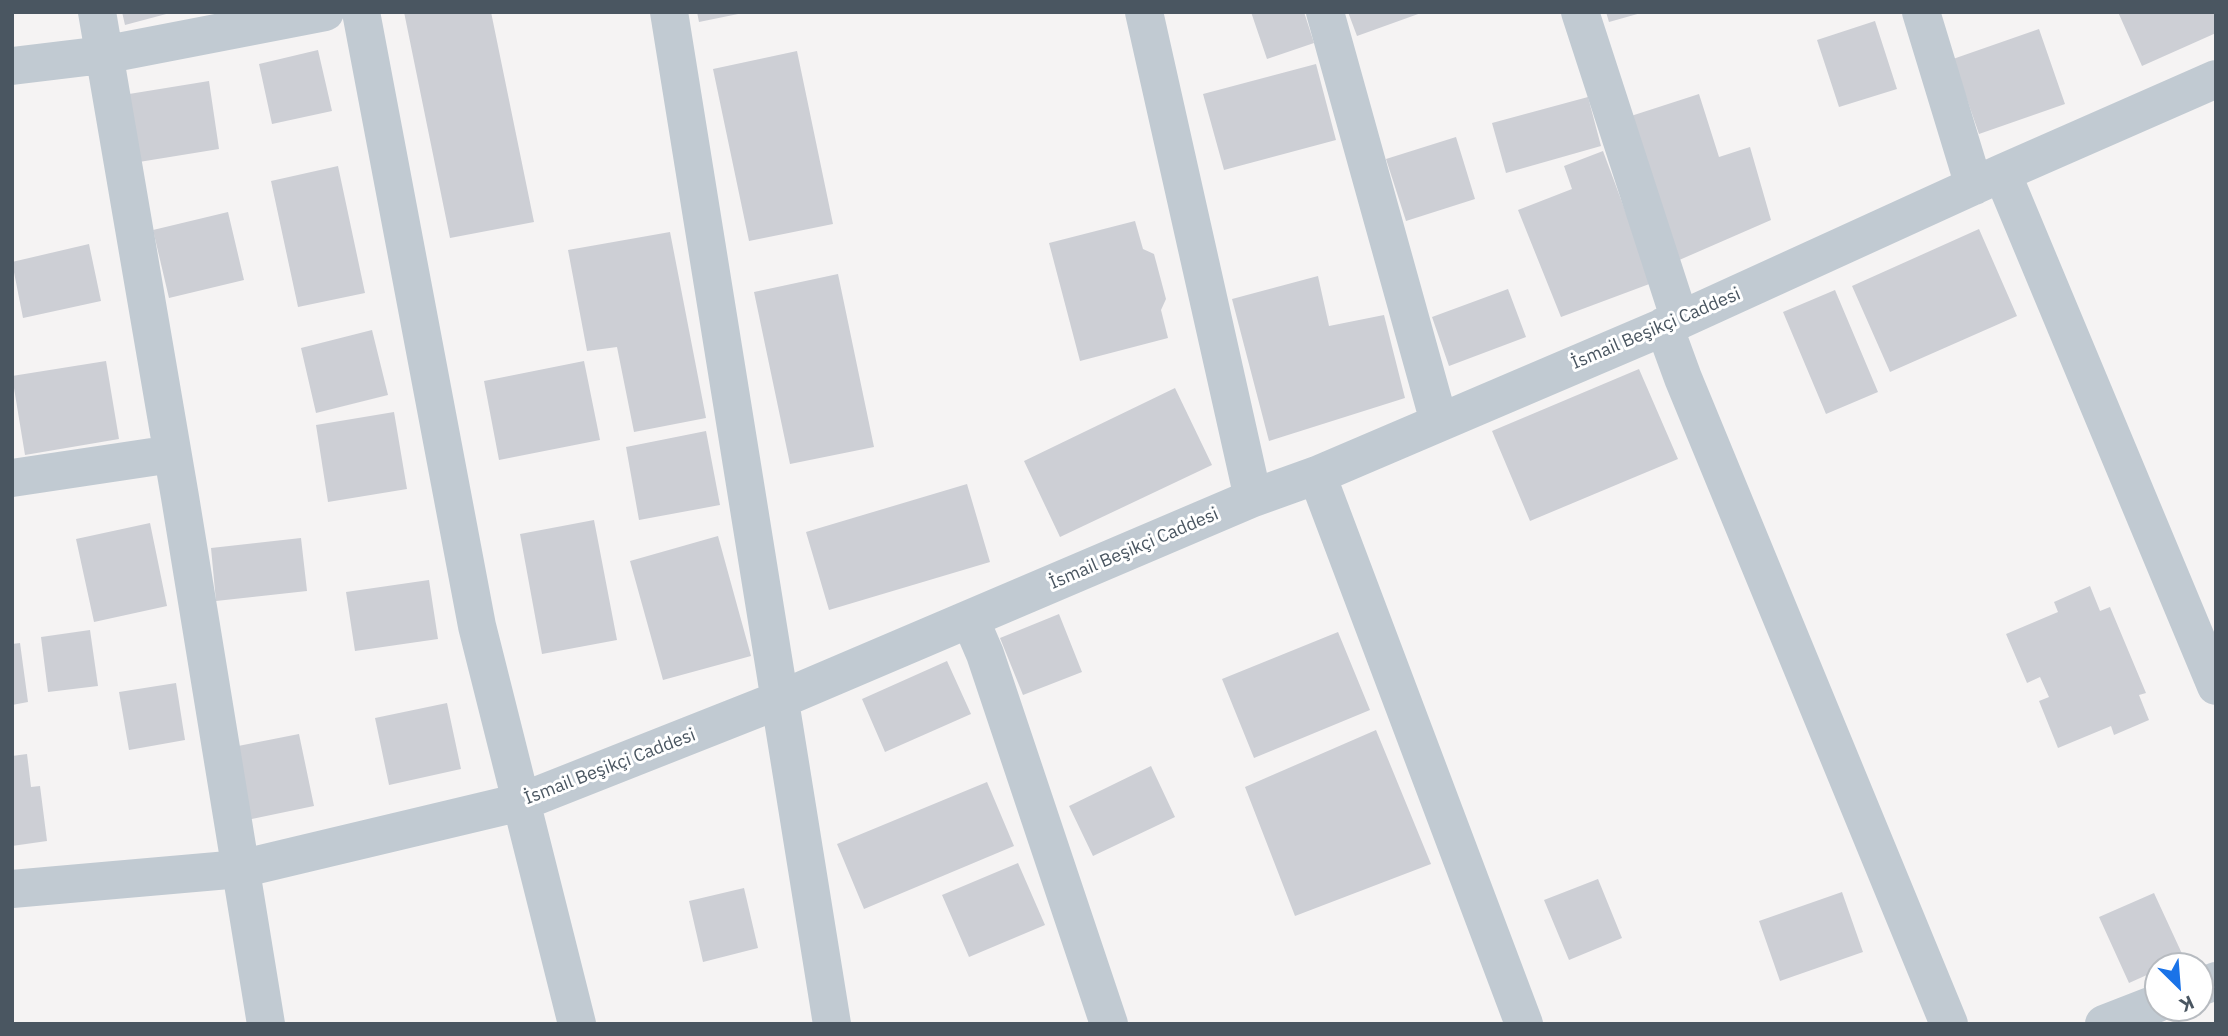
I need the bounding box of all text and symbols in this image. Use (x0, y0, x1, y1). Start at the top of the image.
street label: İsmail Beşikçi Caddesi (1568, 284, 1744, 374)
street label: İsmail Beşikçi Caddesi (1046, 504, 1222, 594)
street label: İsmail Beşikçi Caddesi (521, 724, 699, 810)
north arrow (2144, 952, 2214, 1022)
text: K (2176, 991, 2198, 1018)

